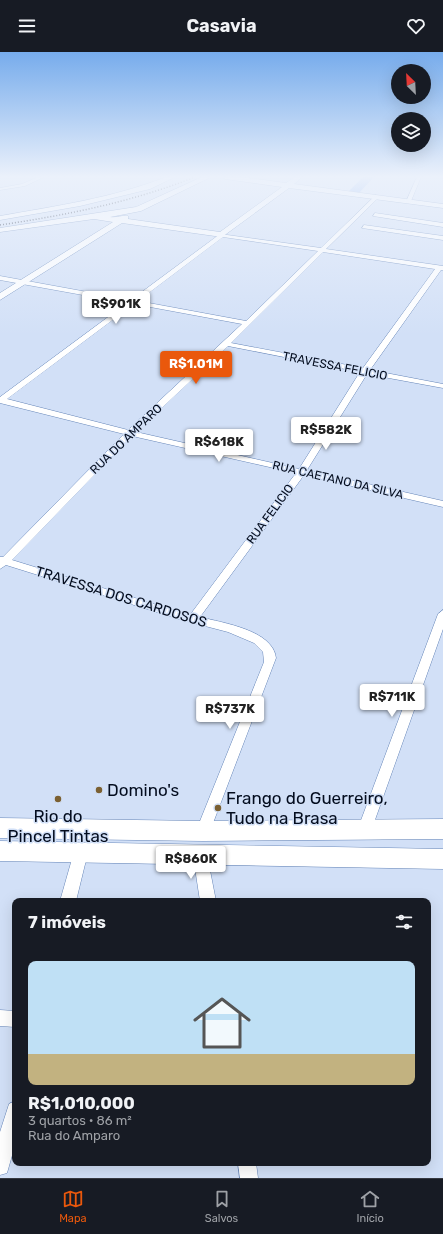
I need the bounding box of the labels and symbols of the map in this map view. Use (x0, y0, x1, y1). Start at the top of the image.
north arrow (391, 64, 431, 104)
pin: R$901K (83, 291, 149, 325)
street label: TRAVESSA FELICIO (281, 349, 389, 383)
pin: R$1.01M (159, 351, 233, 385)
street label: RUA DO AMPARO (87, 401, 165, 477)
pin: R$582K (293, 417, 359, 451)
pin: R$618K (186, 429, 252, 463)
street label: RUA CAETANO DA SILVA (271, 458, 405, 502)
street label: RUA FELICIO (244, 481, 296, 547)
street label: TRAVESSA DOS CARDOSOS (33, 563, 209, 631)
pin: R$711K (359, 684, 425, 718)
pin: R$737K (197, 696, 263, 730)
place label: Domino's (107, 780, 179, 800)
marker: Domino's (94, 785, 104, 795)
place label: Frango do Guerreiro, Tudo na Brasa (226, 788, 388, 828)
marker: Rio do Pincel Tintas (53, 794, 63, 804)
marker: Frango do Guerreiro, Tudo na Brasa (213, 803, 223, 813)
place label: Rio do Pincel Tintas (8, 806, 108, 846)
pin: R$860K (158, 846, 224, 880)

